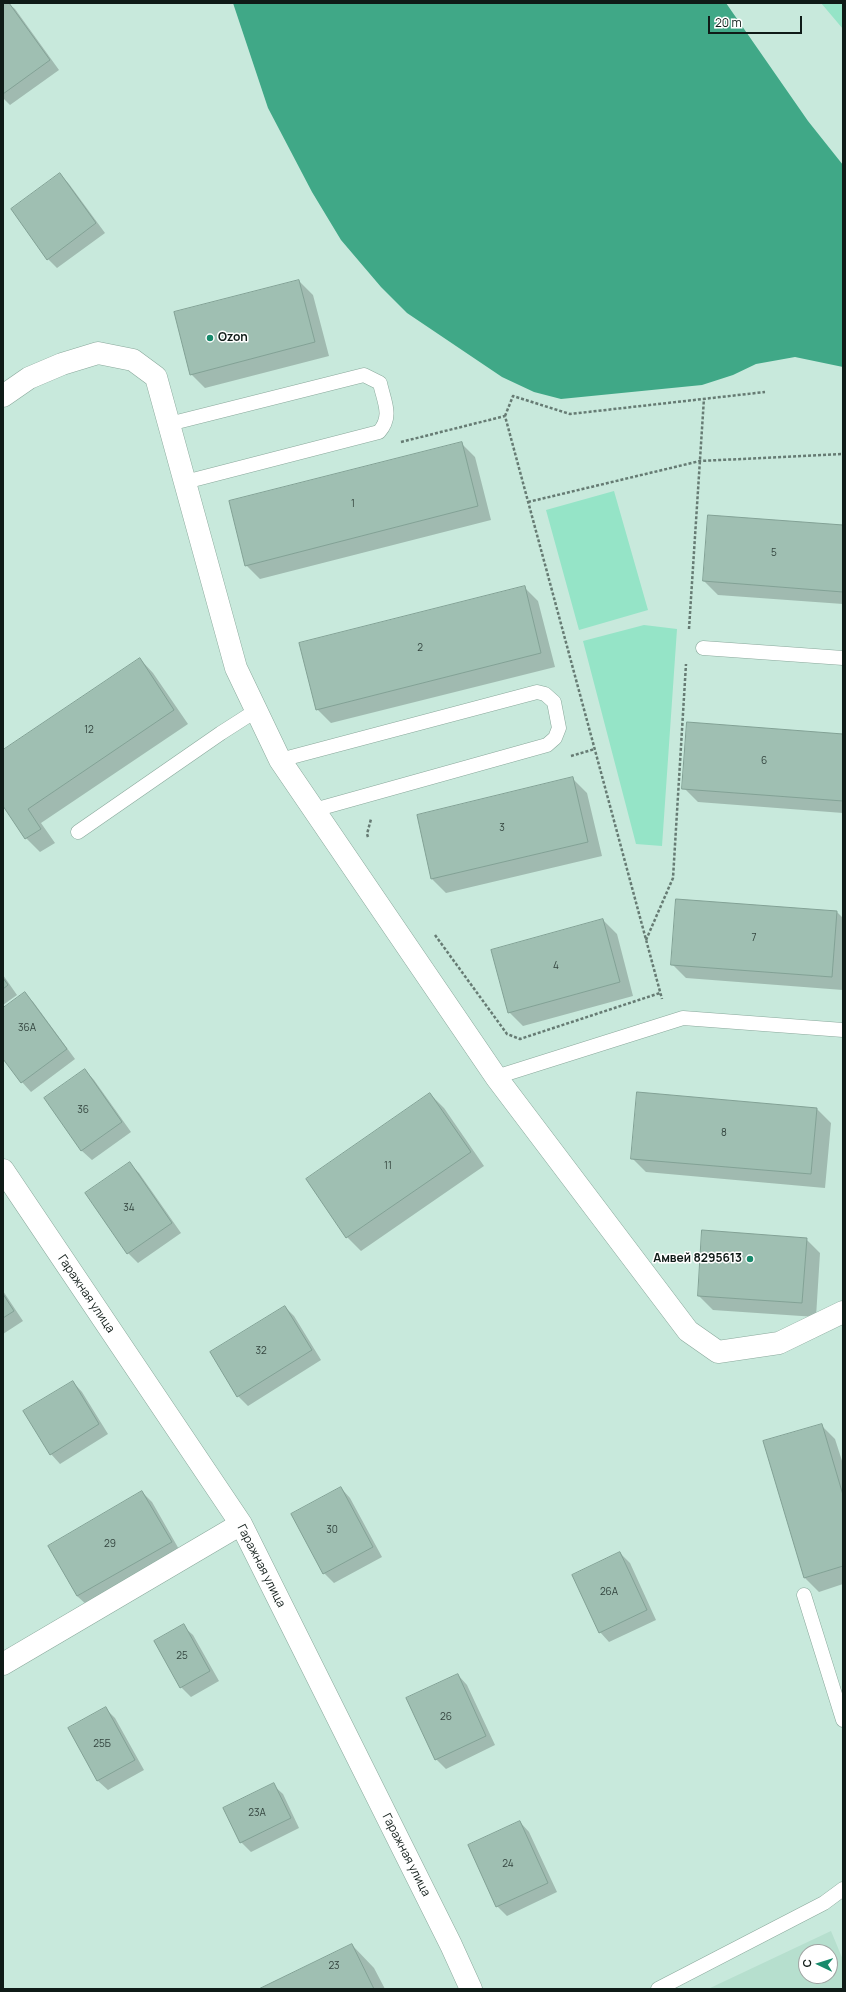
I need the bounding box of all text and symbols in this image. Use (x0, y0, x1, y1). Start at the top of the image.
scale bar (710, 8, 804, 34)
text: 20 m (715, 14, 742, 31)
place label: Ozon (218, 331, 248, 345)
marker: Ozon (205, 333, 215, 343)
house number: 1 (351, 498, 355, 510)
house number: 5 (771, 547, 777, 559)
house number: 2 (417, 642, 423, 654)
house number: 12 (84, 724, 94, 736)
house number: 6 (761, 755, 767, 767)
house number: 3 (499, 822, 505, 834)
house number: 7 (751, 932, 757, 944)
house number: 4 (553, 960, 559, 972)
house number: 36А (18, 1022, 36, 1034)
house number: 36 (77, 1104, 89, 1116)
house number: 8 (721, 1127, 727, 1139)
house number: 11 (384, 1160, 392, 1172)
house number: 34 (123, 1202, 135, 1214)
street label: Гаражная улица (55, 1252, 117, 1336)
place label: Амвей 8295613 (653, 1252, 742, 1266)
marker: Амвей 8295613 (745, 1254, 755, 1264)
house number: 32 (255, 1345, 267, 1357)
street label: Гаражная улица (234, 1522, 288, 1610)
house number: 30 (326, 1524, 338, 1536)
house number: 29 (104, 1538, 116, 1550)
house number: 26А (600, 1586, 618, 1598)
house number: 25 (176, 1650, 188, 1662)
house number: 26 (440, 1711, 452, 1723)
house number: 25Б (93, 1738, 111, 1750)
house number: 23А (248, 1807, 266, 1819)
street label: Гаражная улица (379, 1811, 433, 1899)
house number: 24 (502, 1858, 514, 1870)
north arrow (798, 1944, 838, 1984)
text: С (799, 1959, 814, 1968)
house number: 23 (328, 1960, 340, 1972)

